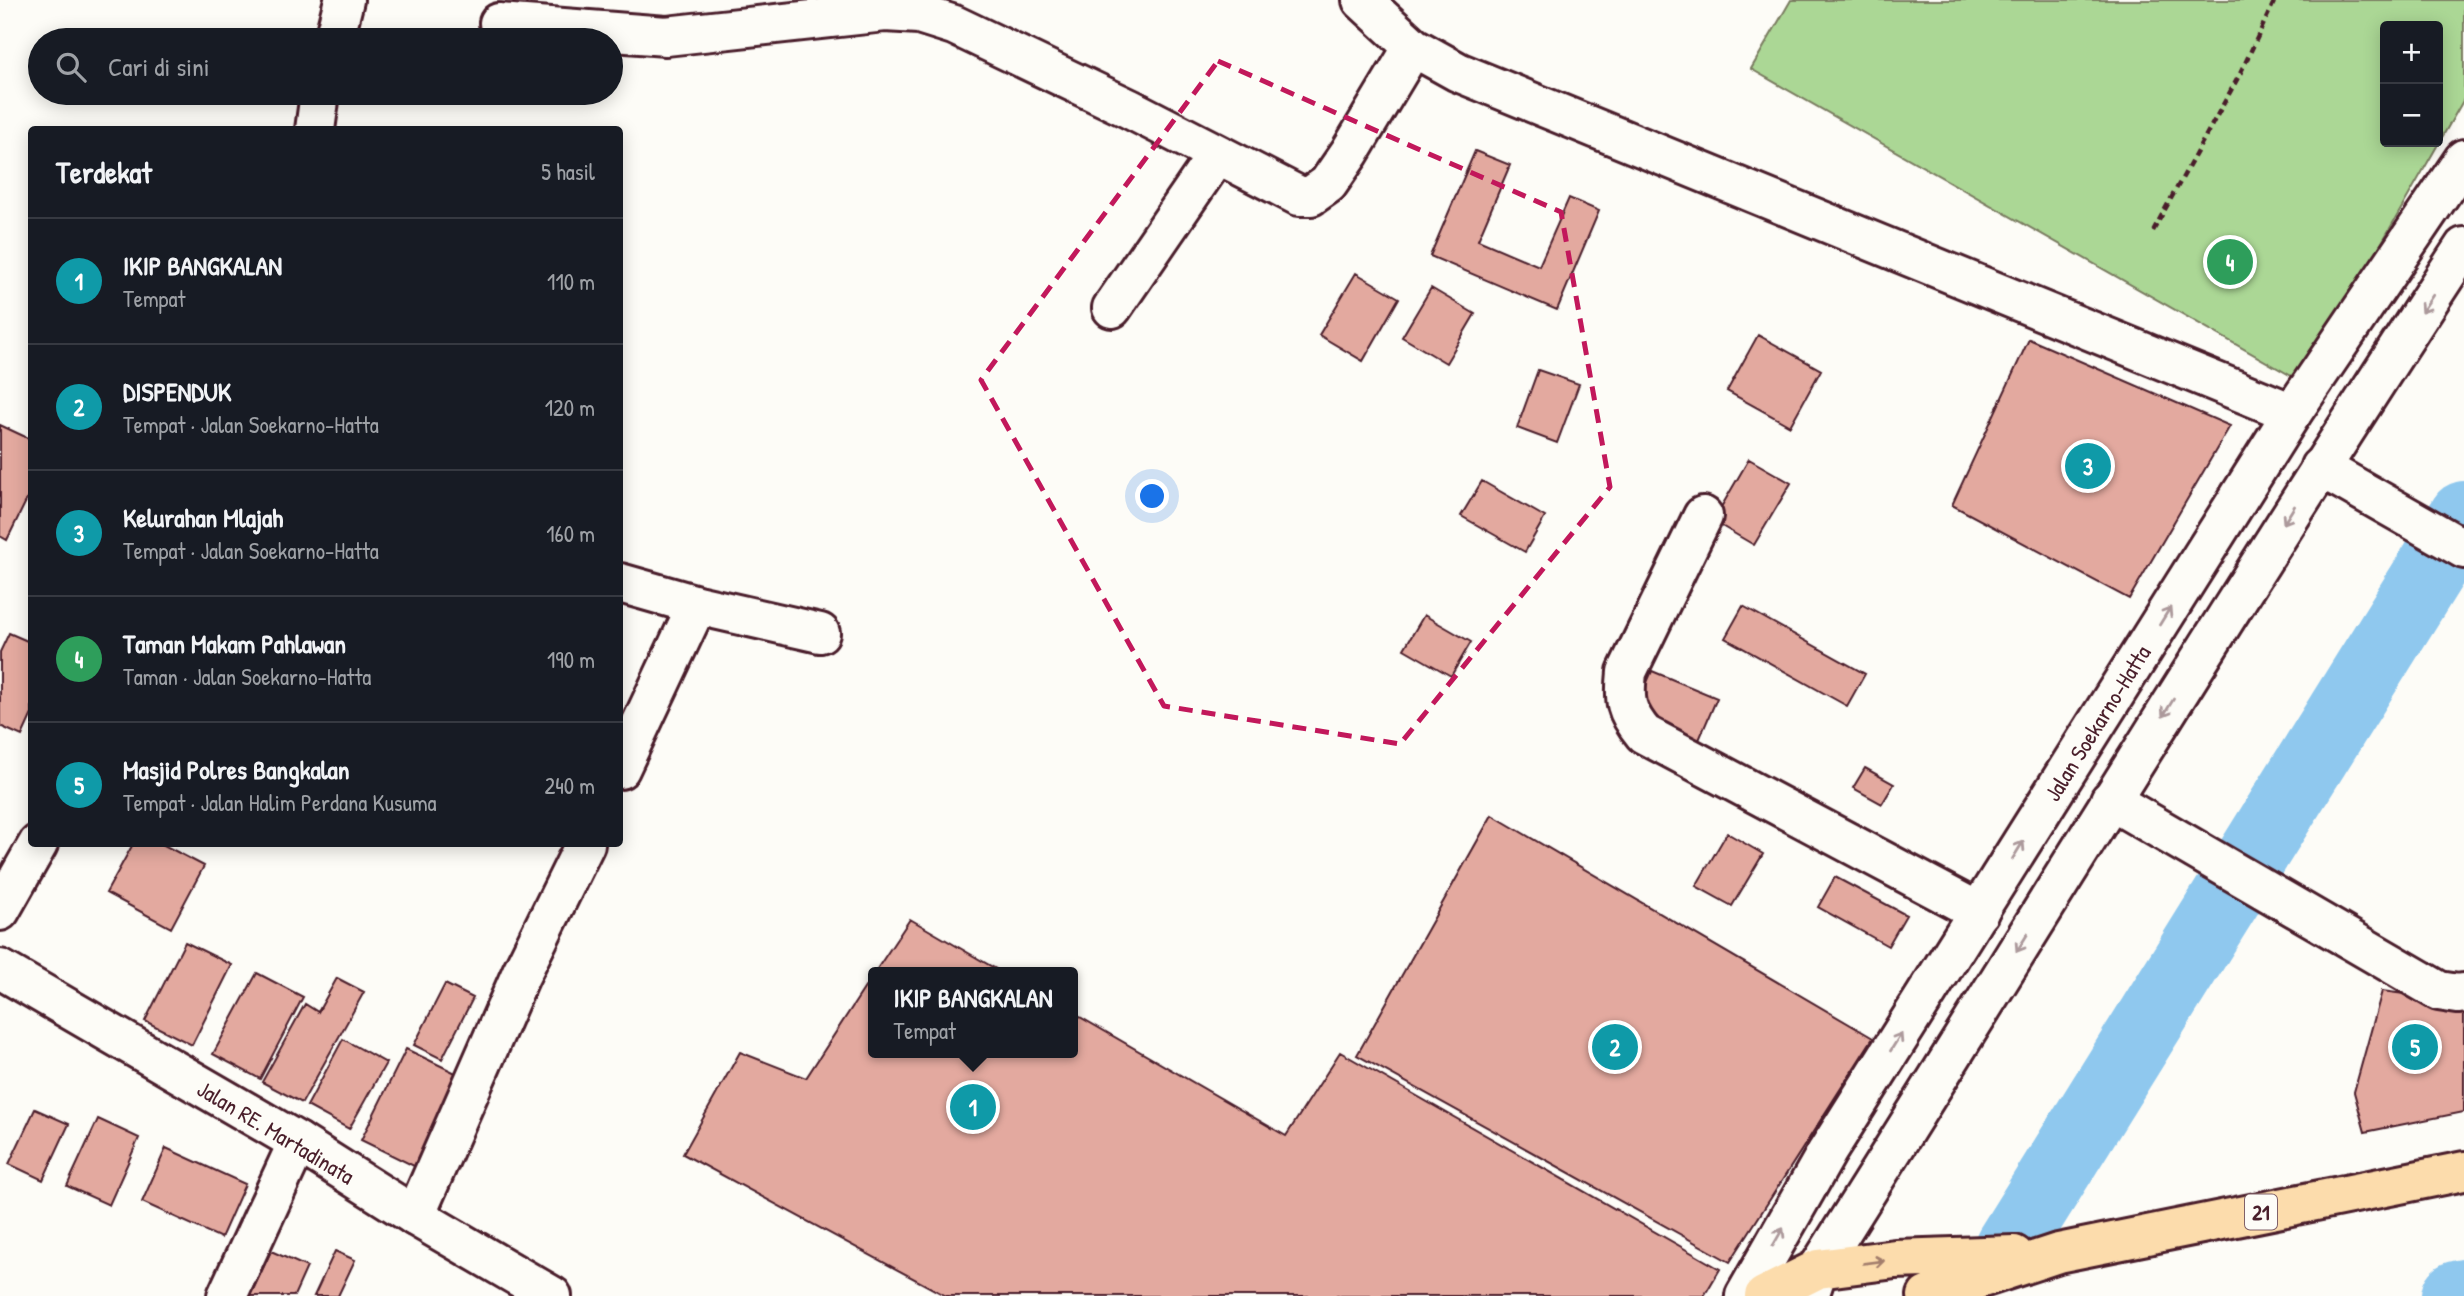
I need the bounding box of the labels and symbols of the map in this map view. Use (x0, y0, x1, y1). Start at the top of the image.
pin: 4 (2207, 236, 2253, 288)
one-way arrow (2419, 294, 2434, 313)
pin: 3 (2065, 440, 2111, 492)
your location (1135, 479, 1169, 513)
one-way arrow (2282, 505, 2296, 525)
one-way arrow (2158, 606, 2172, 626)
street label: Jalan Soekarno-Hatta (2037, 639, 2157, 807)
one-way arrow (2161, 698, 2176, 717)
one-way arrow (2011, 841, 2026, 860)
one-way arrow (2015, 932, 2029, 952)
pin: 2 (1592, 1021, 1638, 1073)
pin: 5 (2392, 1021, 2438, 1073)
one-way arrow (1890, 1033, 1904, 1053)
street label: Jalan RE. Martadinata (192, 1073, 360, 1191)
pin: 1 (950, 1081, 996, 1133)
road number: 21 (2245, 1194, 2277, 1230)
one-way arrow (1771, 1227, 1785, 1247)
one-way arrow (1862, 1255, 1885, 1268)

